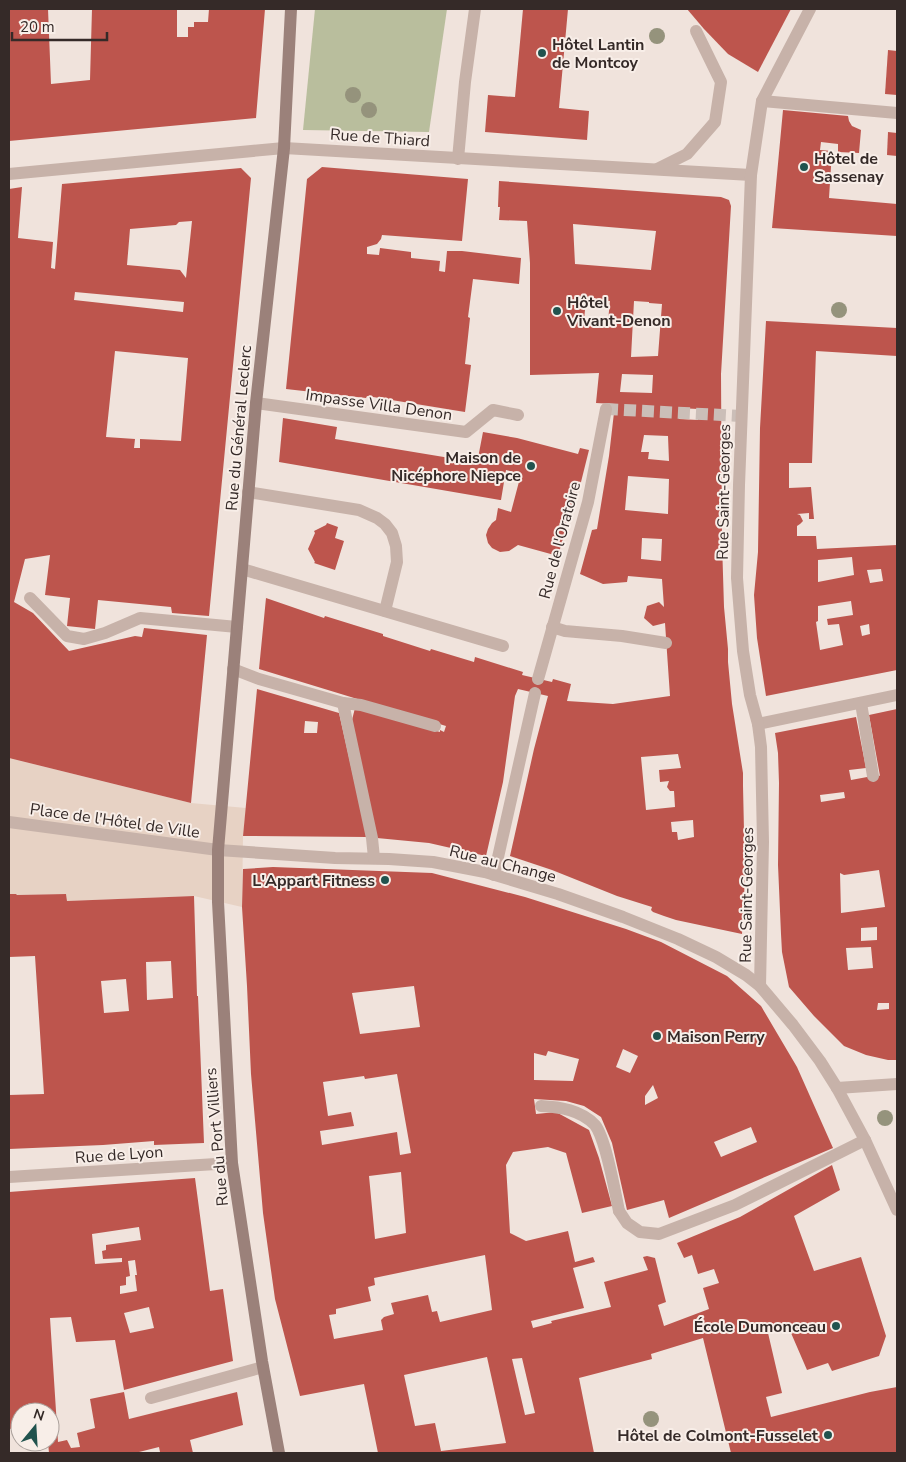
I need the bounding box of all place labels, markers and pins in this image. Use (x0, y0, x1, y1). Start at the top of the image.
place label: Hôtel Lantin de Montcoy (552, 34, 644, 74)
marker: Hôtel Lantin de Montcoy (536, 47, 548, 59)
place label: Hôtel de Sassenay (814, 148, 884, 188)
marker: Hôtel de Sassenay (798, 161, 810, 173)
place label: Hôtel Vivant-Denon (566, 292, 671, 332)
marker: Hôtel Vivant-Denon (551, 305, 563, 317)
place label: Maison de Nicéphore Niepce (391, 447, 521, 487)
marker: Maison de Nicéphore Niepce (525, 460, 537, 472)
place label: L'Appart Fitness (252, 870, 375, 892)
marker: L'Appart Fitness (379, 874, 391, 886)
place label: Maison Perry (667, 1026, 765, 1048)
marker: Maison Perry (651, 1030, 663, 1042)
place label: École Dumonceau (694, 1316, 826, 1338)
marker: École Dumonceau (830, 1320, 842, 1332)
place label: Hôtel de Colmont-Fusselet (617, 1425, 819, 1447)
marker: Hôtel de Colmont-Fusselet (822, 1429, 834, 1441)

